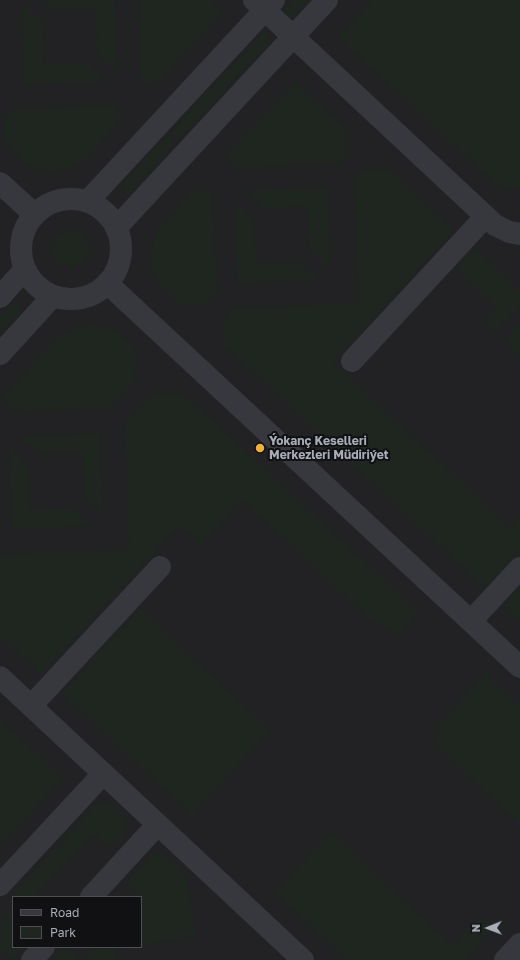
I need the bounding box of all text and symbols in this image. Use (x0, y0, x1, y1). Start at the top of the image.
place label: Ýokanç Keselleri Merkezleri Müdiriýet (269, 434, 389, 462)
marker: Ýokanç Keselleri Merkezleri Müdiriýet (254, 442, 266, 454)
legend (12, 896, 142, 948)
text: Road (50, 905, 79, 920)
north arrow (468, 908, 508, 948)
text: N (469, 924, 482, 933)
text: Park (50, 925, 76, 940)

